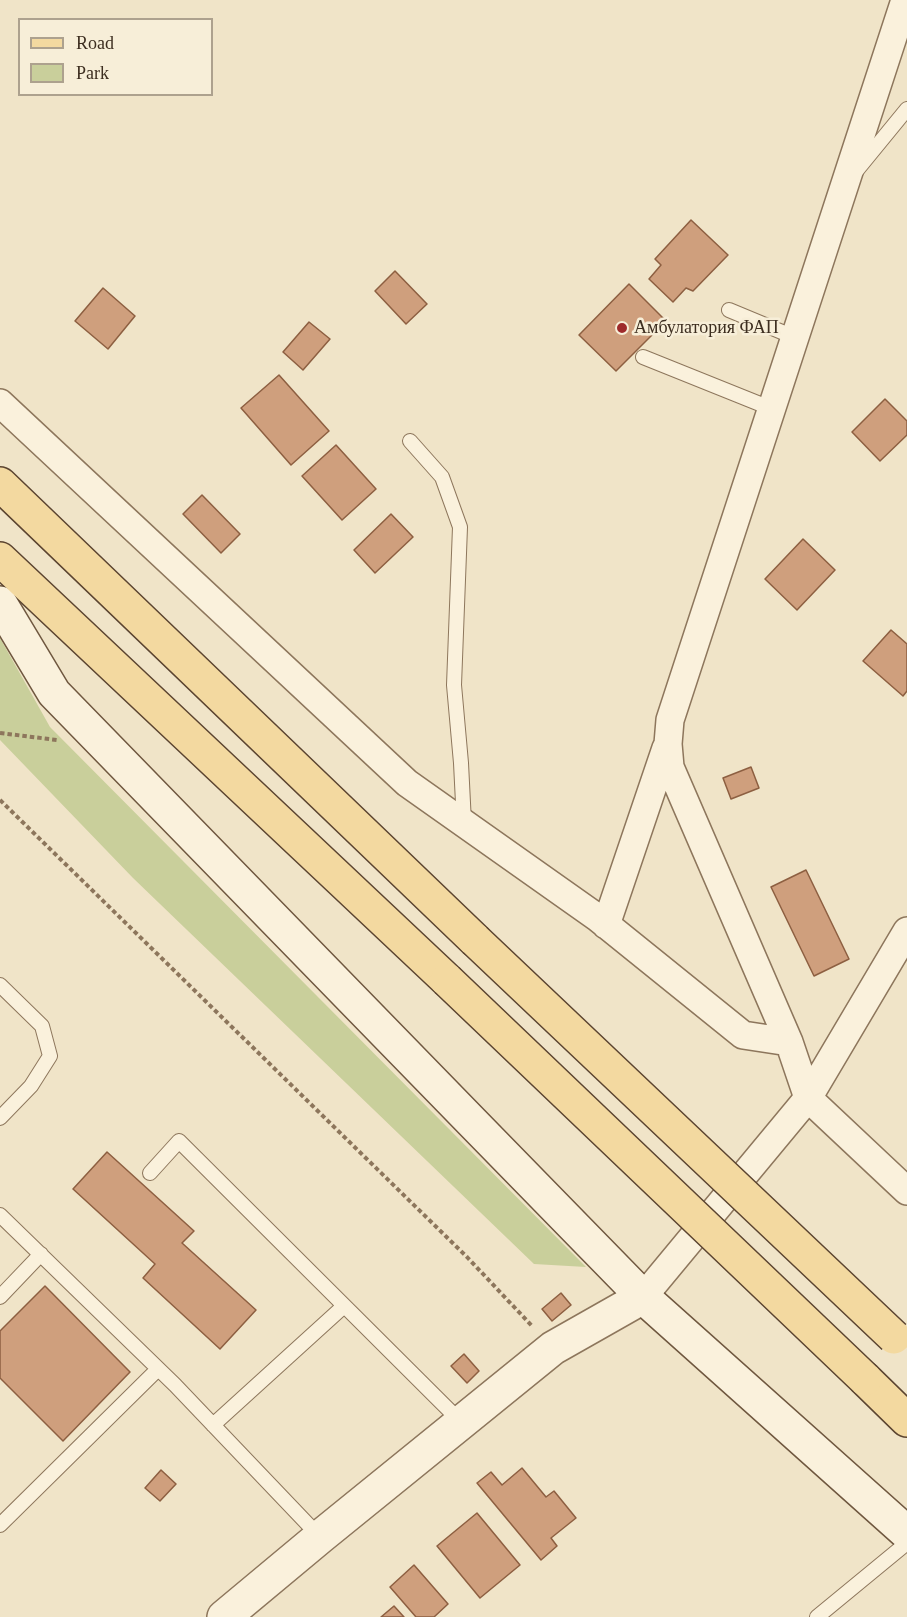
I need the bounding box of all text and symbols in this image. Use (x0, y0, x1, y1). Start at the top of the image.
legend (18, 18, 213, 96)
text: Road (76, 33, 114, 53)
text: Park (76, 63, 109, 83)
place label: Амбулатория ФАП (634, 317, 779, 339)
marker: Амбулатория ФАП (615, 321, 629, 335)

